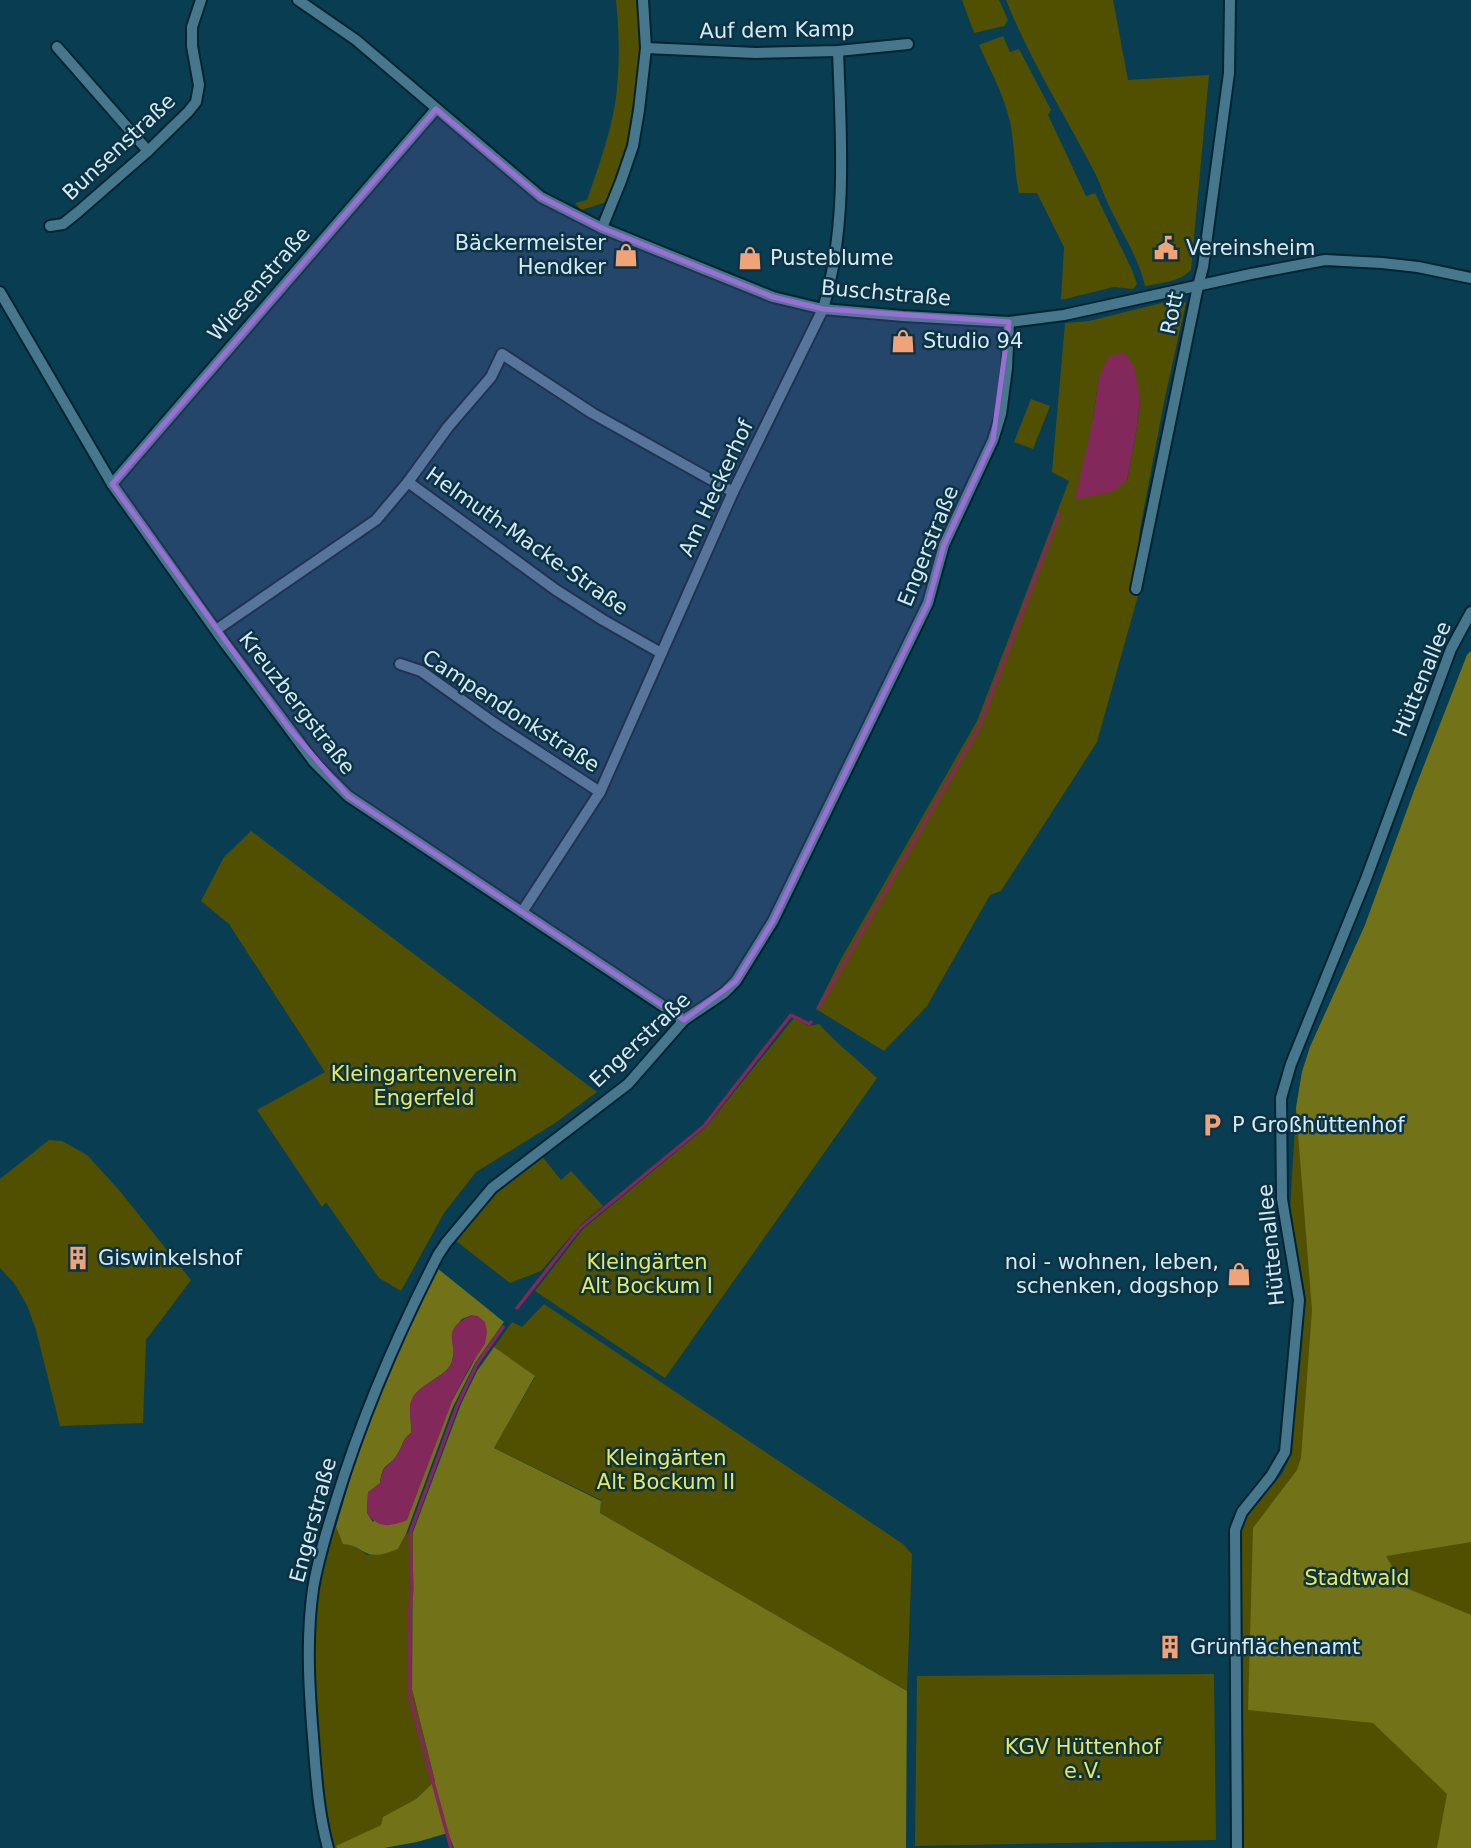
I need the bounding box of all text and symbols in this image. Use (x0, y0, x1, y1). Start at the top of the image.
street label: Auf dem Kamp (699, 17, 855, 43)
street label: Bunsenstraße (58, 89, 180, 205)
street label: Wiesenstraße (203, 222, 315, 346)
place label: Bäckermeister Hendker (455, 231, 606, 279)
public building icon: Vereinsheim (1152, 234, 1180, 262)
place label: Vereinsheim (1186, 236, 1315, 260)
shop icon: Bäckermeister Hendker (612, 241, 640, 269)
shop icon: Pusteblume (736, 244, 764, 272)
place label: Pusteblume (770, 246, 894, 270)
street label: Buschstraße (820, 275, 952, 311)
street label: Rott (1156, 289, 1188, 337)
shop icon: Studio 94 (889, 327, 917, 355)
place label: Studio 94 (923, 329, 1023, 353)
street label: Am Heckerhof (674, 415, 758, 560)
street label: Helmuth-Macke-Straße (421, 462, 633, 620)
street label: Engerstraße (893, 482, 963, 610)
street label: Hüttenallee (1388, 618, 1456, 740)
street label: Kreuzbergstraße (234, 627, 360, 779)
street label: Campendonkstraße (418, 645, 604, 777)
street label: Engerstraße (585, 987, 695, 1093)
park label: Kleingartenverein Engerfeld (331, 1062, 517, 1110)
parking icon: P Großhüttenhof (1198, 1111, 1226, 1139)
place label: P Großhüttenhof (1232, 1113, 1405, 1137)
street label: Hüttenallee (1253, 1183, 1289, 1307)
building icon: Giswinkelshof (64, 1244, 92, 1272)
place label: Giswinkelshof (98, 1246, 243, 1270)
park label: Kleingärten Alt Bockum I (581, 1250, 713, 1298)
place label: noi - wohnen, leben, schenken, dogshop (1005, 1250, 1219, 1298)
shop icon: noi - wohnen, leben, schenken, dogshop (1225, 1260, 1253, 1288)
park label: Kleingärten Alt Bockum II (597, 1446, 735, 1494)
street label: Engerstraße (285, 1455, 341, 1585)
park label: Stadtwald (1304, 1566, 1410, 1590)
building icon: Grünflächenamt (1156, 1633, 1184, 1661)
place label: Grünflächenamt (1190, 1635, 1360, 1659)
park label: KGV Hüttenhof e.V. (1005, 1735, 1162, 1783)

